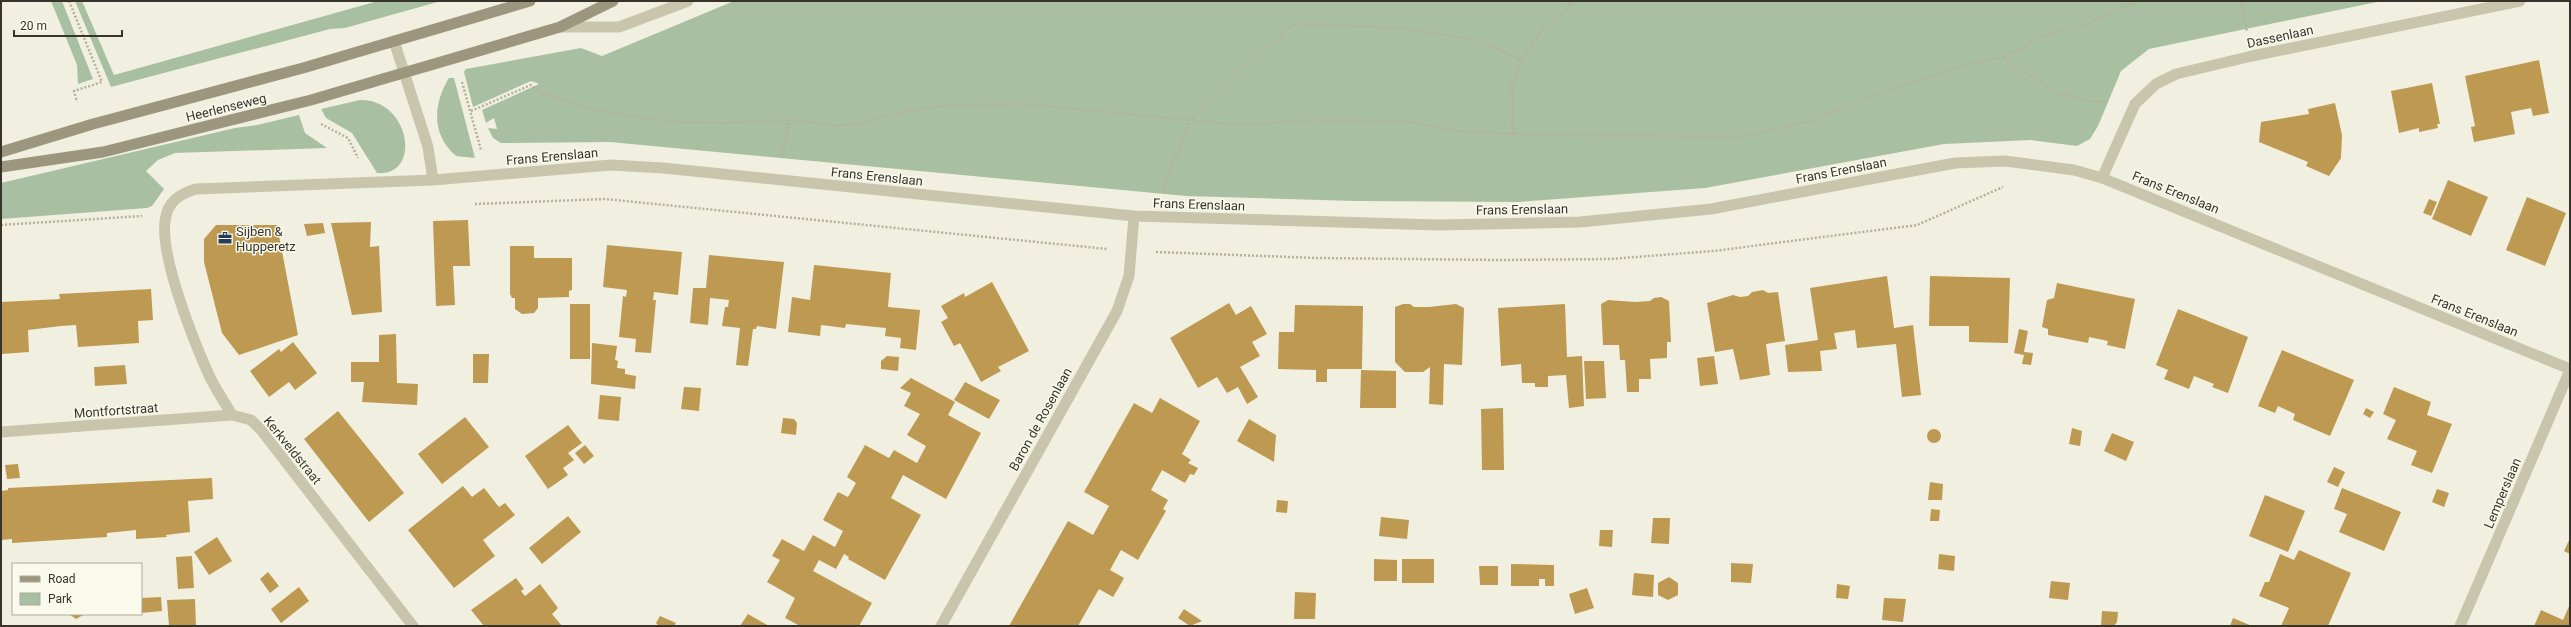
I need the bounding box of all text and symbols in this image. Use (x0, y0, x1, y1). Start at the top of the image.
scale bar (14, 12, 122, 38)
text: 20 m (20, 19, 47, 33)
street label: Dassenlaan (2245, 22, 2315, 51)
street label: Heerlenseweg (184, 90, 268, 125)
street label: Frans Erenslaan (505, 145, 599, 168)
street label: Frans Erenslaan (1794, 154, 1888, 187)
street label: Frans Erenslaan (830, 164, 924, 189)
street label: Frans Erenslaan (2130, 168, 2221, 217)
street label: Frans Erenslaan (1153, 195, 1245, 214)
street label: Frans Erenslaan (1476, 201, 1568, 218)
place label: Sijben & Hupperetz (236, 224, 296, 254)
office icon: Sijben & Hupperetz (217, 230, 233, 246)
street label: Frans Erenslaan (2429, 291, 2520, 340)
street label: Baron de Rosenlaan (1006, 365, 1075, 473)
street label: Montfortstraat (73, 400, 159, 421)
street label: Kerkveldstraat (261, 413, 325, 487)
street label: Lemperslaan (2481, 456, 2524, 531)
legend (12, 563, 142, 615)
text: Road (48, 572, 76, 586)
text: Park (48, 592, 73, 606)

